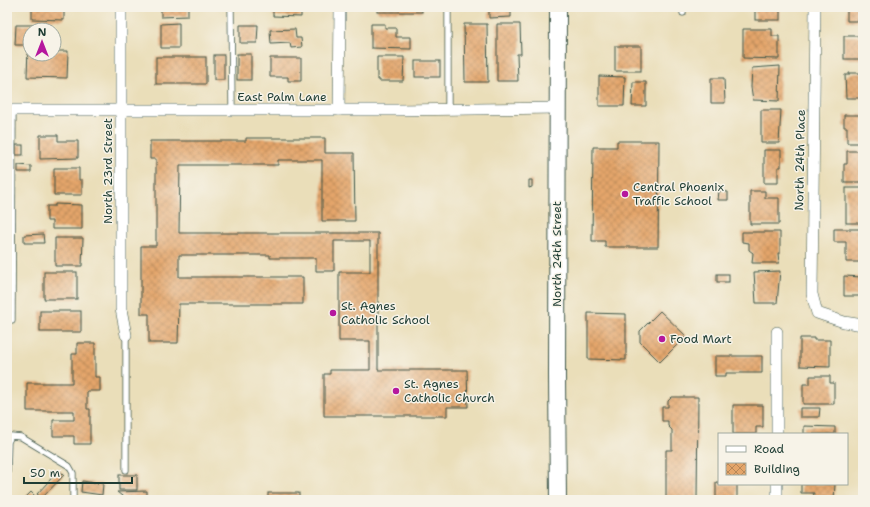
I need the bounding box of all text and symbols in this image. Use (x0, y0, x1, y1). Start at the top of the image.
north arrow (22, 22, 62, 62)
text: N (38, 25, 47, 40)
street label: East Palm Lane (237, 89, 327, 105)
street label: North 24th Place (791, 109, 809, 211)
street label: North 23rd Street (100, 118, 116, 224)
place label: Central Phoenix Traffic School (633, 179, 724, 209)
marker: Central Phoenix Traffic School (620, 189, 630, 199)
street label: North 24th Street (549, 201, 565, 307)
place label: St. Agnes Catholic School (341, 298, 430, 328)
marker: St. Agnes Catholic School (328, 308, 338, 318)
place label: Food Mart (670, 331, 732, 347)
marker: Food Mart (657, 334, 667, 344)
place label: St. Agnes Catholic Church (404, 376, 495, 406)
marker: St. Agnes Catholic Church (391, 386, 401, 396)
legend (718, 433, 848, 485)
text: Road (754, 441, 785, 457)
scale bar (24, 459, 132, 485)
text: Building (754, 461, 800, 477)
text: 50 m (30, 465, 60, 481)

